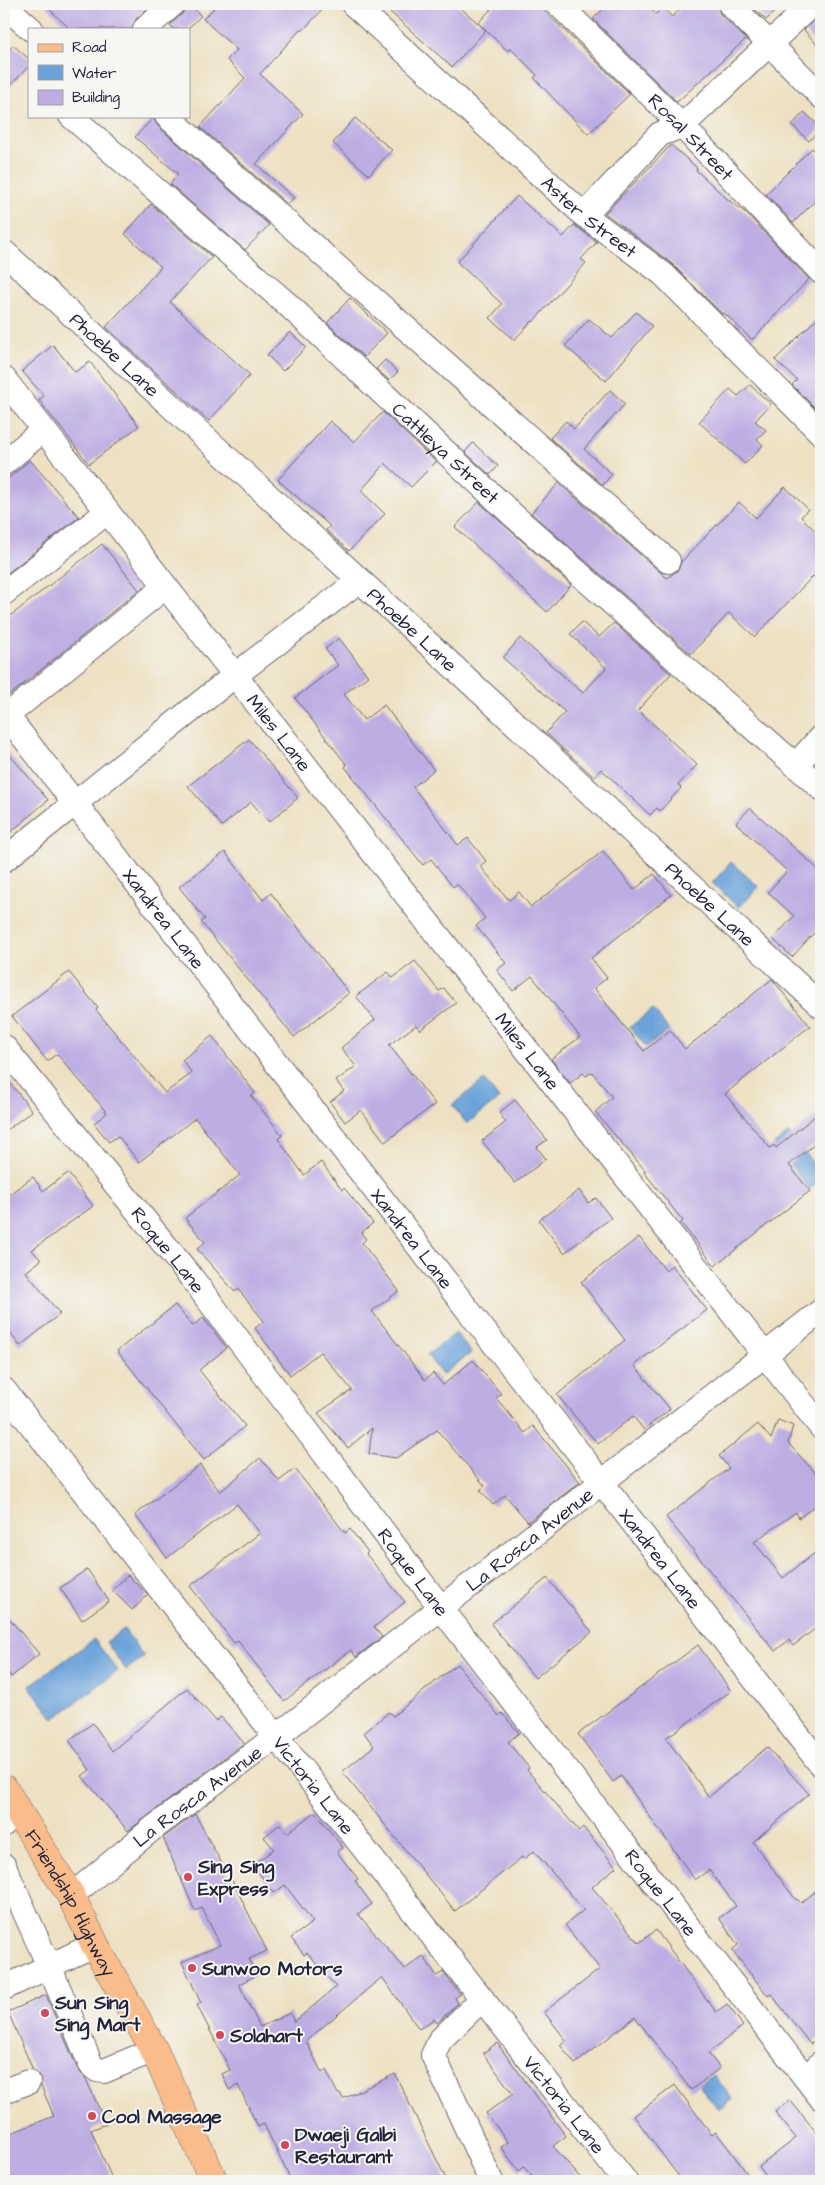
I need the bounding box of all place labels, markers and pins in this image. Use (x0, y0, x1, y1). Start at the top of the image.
place label: Sing Sing Express (197, 1854, 275, 1903)
marker: Sing Sing Express (182, 1871, 194, 1883)
place label: Sunwoo Motors (201, 1956, 343, 1983)
marker: Sunwoo Motors (186, 1962, 198, 1974)
place label: Sun Sing Sing Mart (54, 1990, 141, 2040)
marker: Sun Sing Sing Mart (39, 2007, 51, 2019)
place label: Solahart (229, 2023, 303, 2050)
marker: Solahart (214, 2029, 226, 2041)
place label: Cool Massage (102, 2104, 222, 2132)
marker: Cool Massage (86, 2110, 98, 2122)
place label: Dwaeji Galbi Restaurant (295, 2122, 396, 2171)
marker: Dwaeji Galbi Restaurant (279, 2139, 291, 2151)

